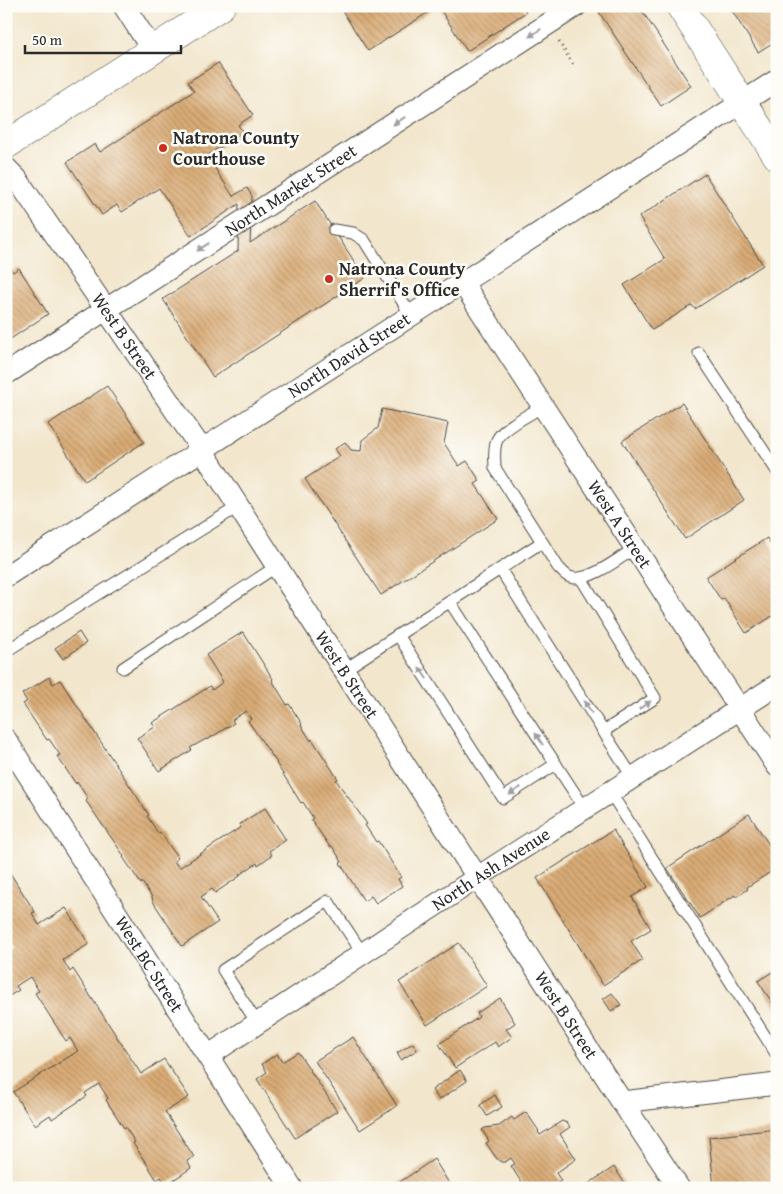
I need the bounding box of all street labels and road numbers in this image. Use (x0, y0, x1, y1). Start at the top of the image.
street label: North Market Street (219, 137, 363, 242)
street label: West B Street (85, 287, 165, 386)
street label: North David Street (282, 305, 416, 404)
street label: West A Street (581, 474, 659, 574)
street label: West B Street (309, 625, 386, 724)
street label: North Ash Avenue (426, 820, 555, 917)
street label: West BC Street (109, 910, 191, 1018)
street label: West B Street (528, 965, 605, 1065)

